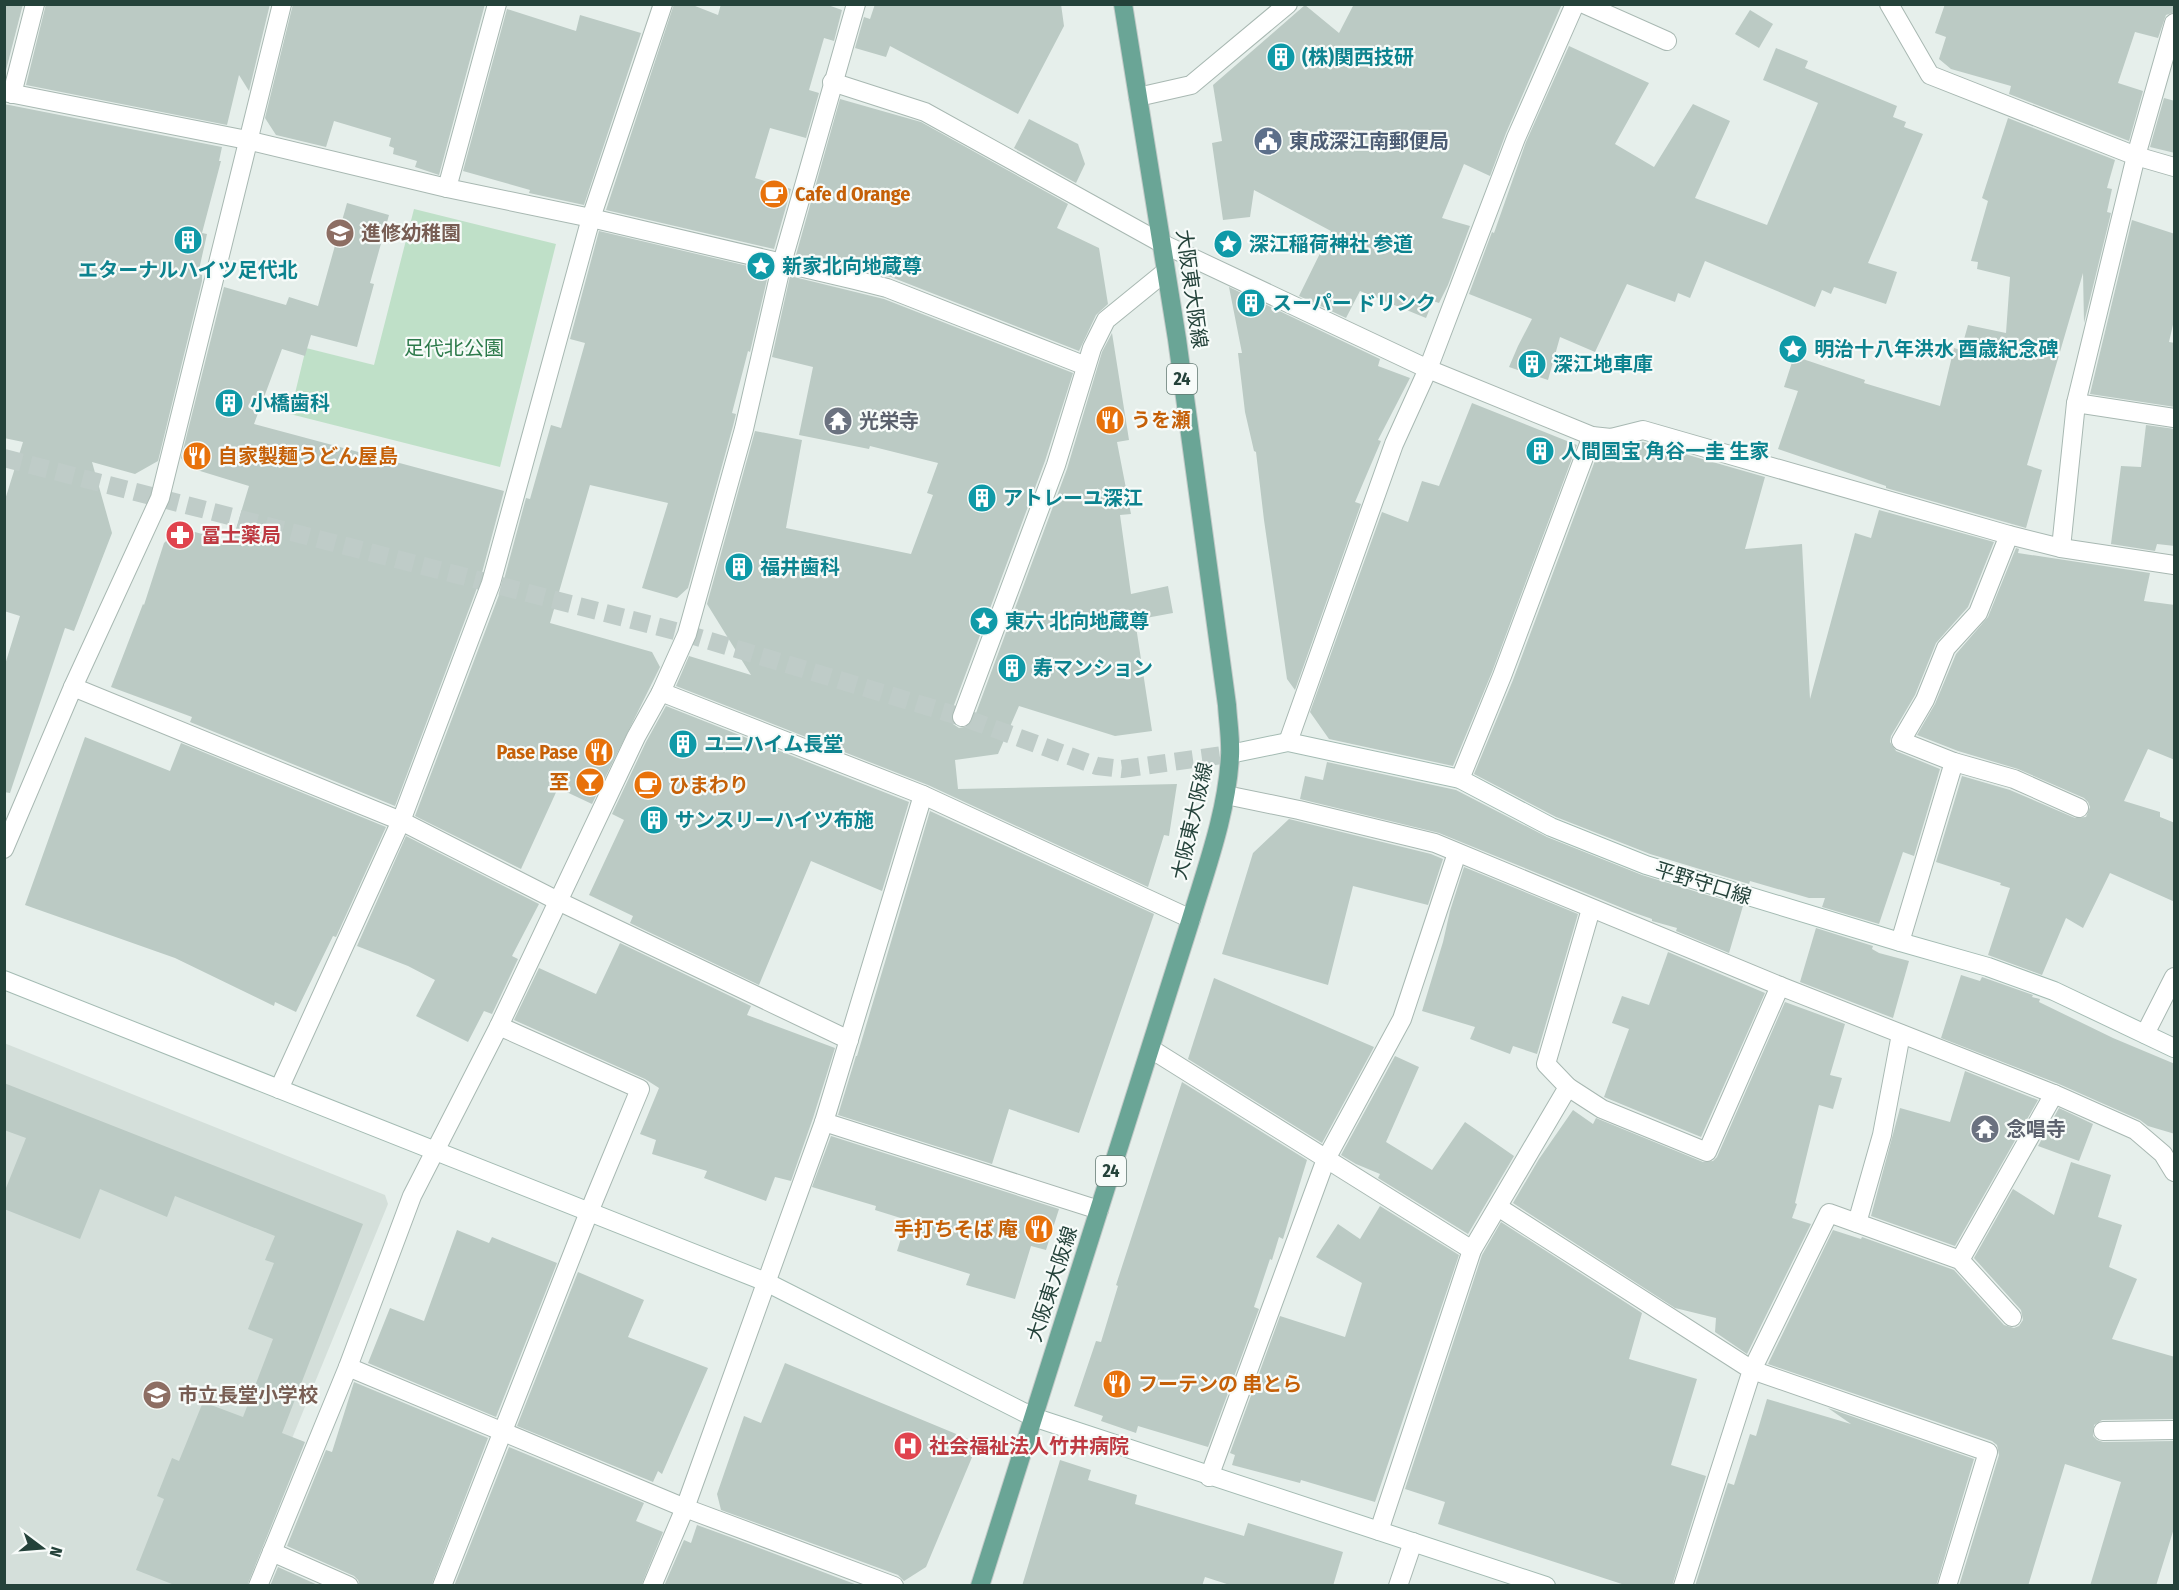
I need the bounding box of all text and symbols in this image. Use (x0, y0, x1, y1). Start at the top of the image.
building icon: (株)関西技研 (1265, 41, 1297, 73)
place label: (株)関西技研 (1302, 45, 1414, 69)
public building icon: 東成深江南郵便局 (1252, 125, 1284, 157)
place label: 東成深江南郵便局 (1289, 129, 1449, 153)
cafe icon: Cafe d Orange (758, 178, 790, 210)
place label: Cafe d Orange (795, 182, 910, 206)
school or university icon: 進修幼稚園 (324, 217, 356, 249)
place label: 進修幼稚園 (361, 221, 461, 245)
building icon: エターナルハイツ足代北 (172, 224, 204, 256)
street label: 大阪東大阪線 (1172, 228, 1212, 350)
place icon: 深江稲荷神社 参道 (1212, 228, 1244, 260)
place label: 深江稲荷神社 参道 (1249, 232, 1413, 256)
place icon: 新家北向地蔵尊 (745, 250, 777, 282)
place label: 新家北向地蔵尊 (782, 254, 922, 278)
place label: エターナルハイツ足代北 (78, 258, 298, 282)
building icon: スーパー ドリンク (1235, 287, 1267, 319)
place label: スーパー ドリンク (1272, 291, 1436, 315)
place icon: 明治十八年洪水 酉歳紀念碑 (1777, 333, 1809, 365)
park label: 足代北公園 (404, 336, 504, 360)
place label: 明治十八年洪水 酉歳紀念碑 (1814, 337, 2058, 361)
building icon: 深江地車庫 (1516, 348, 1548, 380)
place label: 深江地車庫 (1553, 352, 1653, 376)
road number: 24 (1167, 364, 1197, 394)
building icon: 小橋歯科 (213, 387, 245, 419)
place label: 小橋歯科 (250, 391, 330, 415)
restaurant icon: うを瀬 (1094, 404, 1126, 436)
temple icon: 光栄寺 (822, 405, 854, 437)
place label: うを瀬 (1131, 408, 1191, 432)
place label: 光栄寺 (859, 409, 919, 433)
building icon: 人間国宝 角谷一圭 生家 (1524, 435, 1556, 467)
place label: 人間国宝 角谷一圭 生家 (1561, 439, 1769, 463)
restaurant icon: 自家製麺うどん屋島 (181, 440, 213, 472)
place label: 自家製麺うどん屋島 (218, 444, 398, 468)
building icon: アトレーユ深江 (966, 482, 998, 514)
place label: アトレーユ深江 (1003, 486, 1143, 510)
pharmacy icon: 冨士薬局 (164, 519, 196, 551)
place label: 冨士薬局 (201, 523, 281, 547)
building icon: 福井歯科 (723, 551, 755, 583)
place label: 福井歯科 (760, 555, 840, 579)
place icon: 東六 北向地蔵尊 (968, 605, 1000, 637)
place label: 東六 北向地蔵尊 (1005, 609, 1149, 633)
building icon: 寿マンション (996, 652, 1028, 684)
place label: 寿マンション (1033, 656, 1153, 680)
building icon: ユニハイム長堂 (667, 728, 699, 760)
place label: ユニハイム長堂 (704, 732, 843, 756)
restaurant icon: Pase Pase (583, 736, 615, 768)
place label: Pase Pase (496, 740, 578, 764)
street label: 大阪東大阪線 (1167, 760, 1217, 882)
bar icon: 至 (574, 766, 606, 798)
cafe icon: ひまわり (632, 769, 664, 801)
place label: 至 (549, 770, 569, 794)
place label: ひまわり (669, 773, 749, 797)
building icon: サンスリーハイツ布施 (638, 804, 670, 836)
place label: サンスリーハイツ布施 (675, 808, 874, 832)
street label: 平野守口線 (1652, 857, 1754, 909)
temple icon: 念唱寺 (1969, 1113, 2001, 1145)
place label: 念唱寺 (2006, 1117, 2066, 1141)
road number: 24 (1096, 1156, 1126, 1186)
restaurant icon: 手打ちそば 庵 (1023, 1213, 1055, 1245)
place label: 手打ちそば 庵 (894, 1217, 1018, 1241)
street label: 大阪東大阪線 (1022, 1223, 1082, 1345)
restaurant icon: フーテンの 串とら (1101, 1368, 1133, 1400)
place label: フーテンの 串とら (1138, 1372, 1302, 1396)
school or university icon: 市立長堂小学校 (141, 1379, 173, 1411)
place label: 市立長堂小学校 (178, 1383, 318, 1407)
hospital icon: 社会福祉法人竹井病院 (892, 1430, 924, 1462)
place label: 社会福祉法人竹井病院 (929, 1434, 1129, 1458)
north arrow (12, 1518, 72, 1578)
text: N (45, 1545, 66, 1559)

